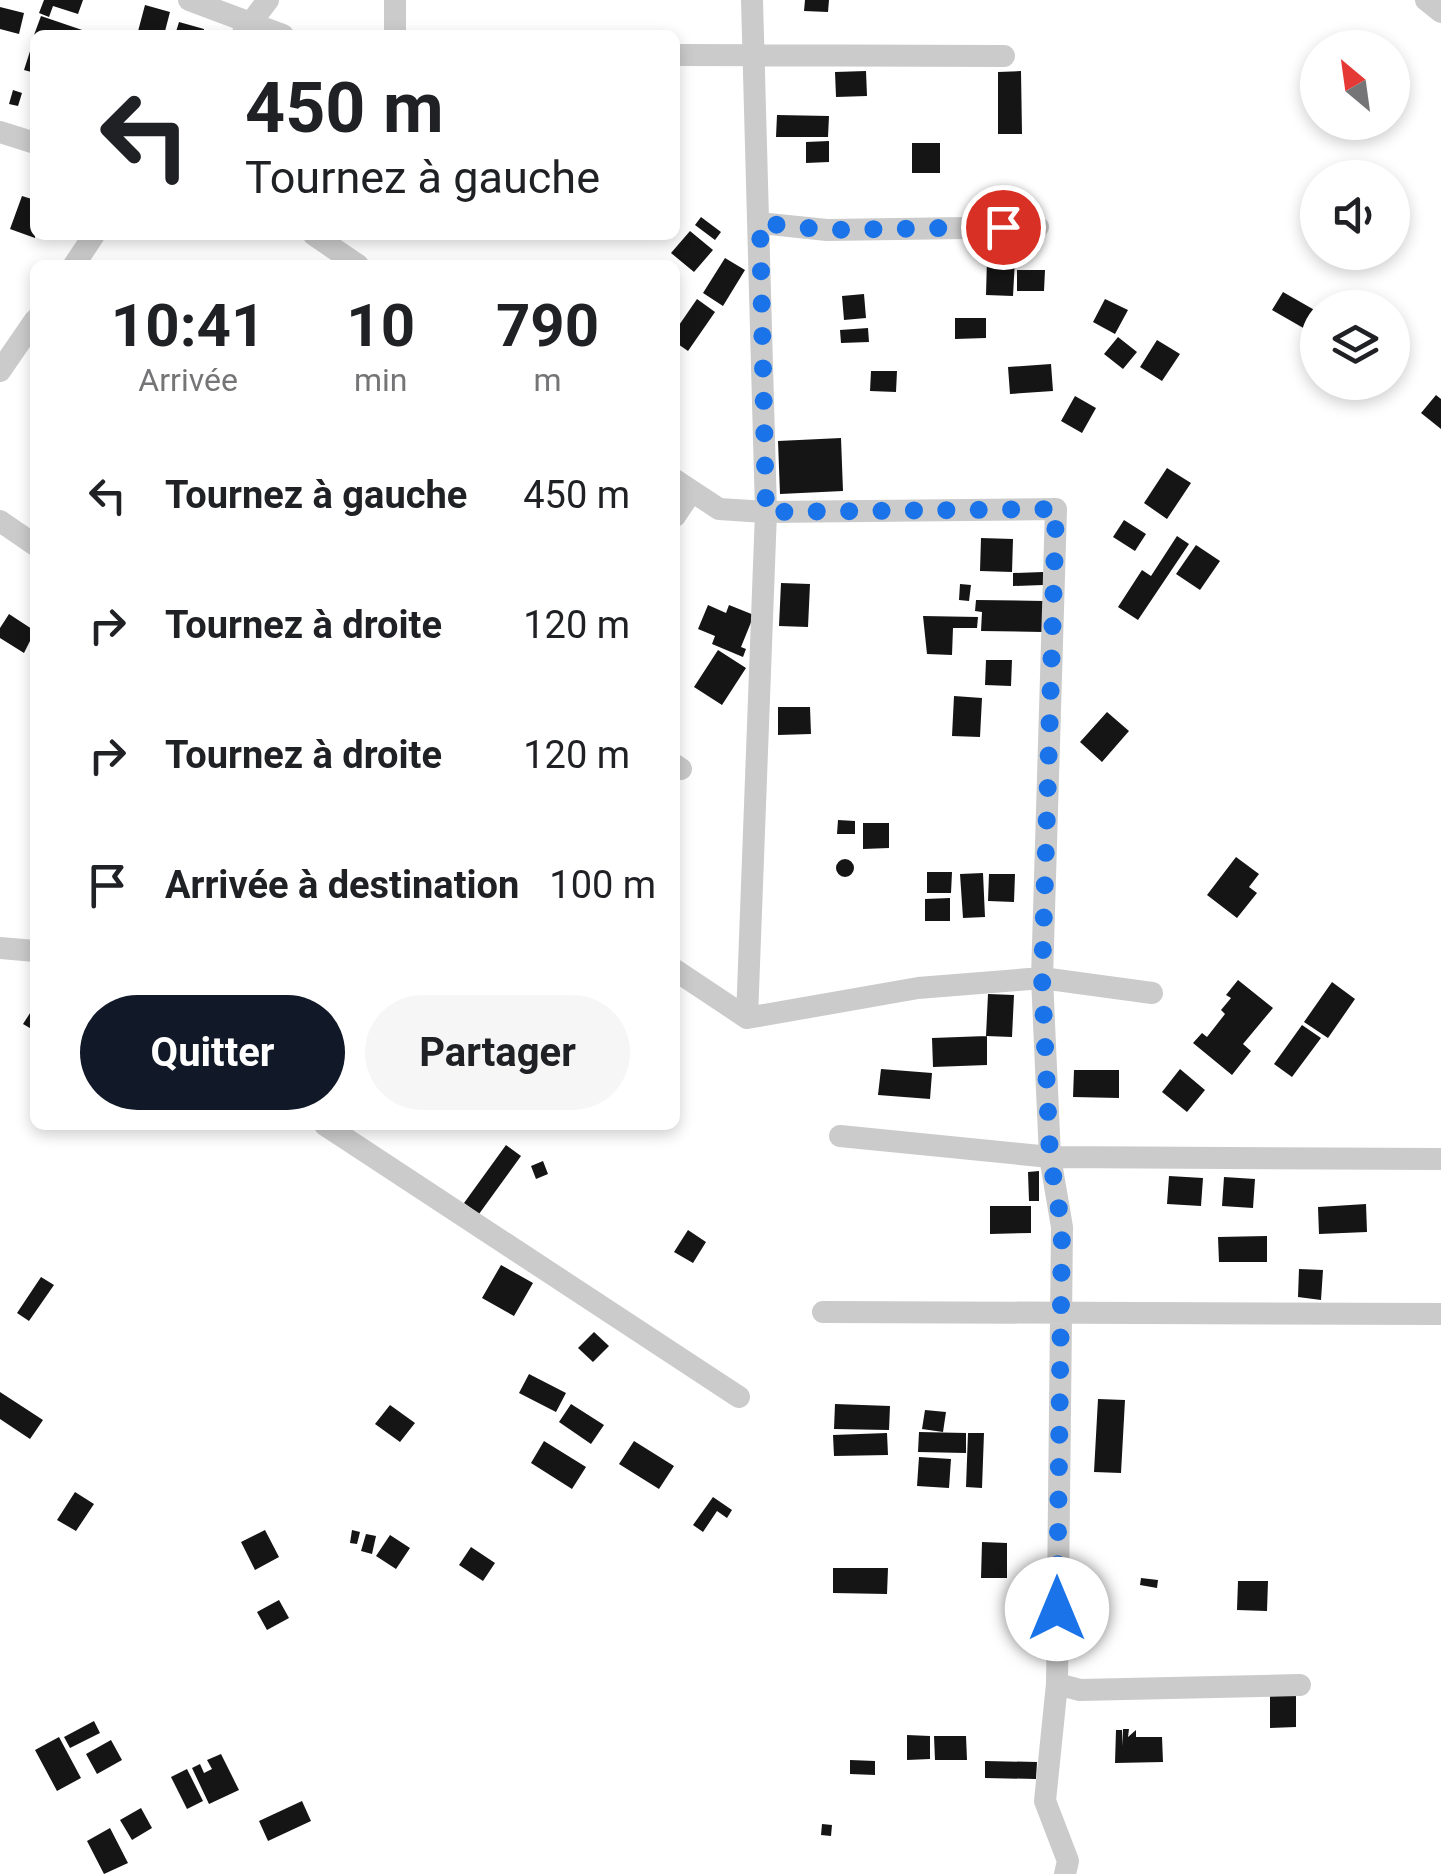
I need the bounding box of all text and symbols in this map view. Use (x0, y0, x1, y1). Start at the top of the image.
north arrow (1300, 30, 1410, 140)
map controls (1300, 30, 1410, 400)
text: 450 m (245, 67, 444, 149)
icon: left (80, 70, 210, 200)
text: Tournez à gauche (245, 151, 600, 204)
button: sound (1300, 160, 1410, 270)
pin (961, 185, 1046, 270)
icon: arrive (976, 200, 1031, 255)
text: 10:41 (111, 290, 265, 361)
text: 10 (346, 290, 415, 361)
text: 790 (496, 290, 599, 361)
button: layers (1300, 290, 1410, 400)
text: Arrivée (138, 361, 238, 399)
text: min (354, 361, 407, 399)
text: m (534, 361, 562, 399)
icon: left (80, 468, 135, 523)
text: Tournez à gauche (165, 473, 467, 517)
text: 450 m (523, 473, 630, 517)
icon: right (80, 598, 135, 653)
text: Tournez à droite (165, 603, 442, 647)
text: 120 m (523, 603, 630, 647)
icon: right (80, 728, 135, 783)
text: Tournez à droite (165, 733, 442, 777)
text: 120 m (523, 733, 630, 777)
icon: arrive (80, 858, 135, 913)
text: Arrivée à destination (165, 863, 519, 907)
text: 100 m (549, 863, 656, 907)
button: Quitter (80, 995, 345, 1110)
button: Partager (365, 995, 630, 1110)
position arrow (1005, 1557, 1109, 1661)

